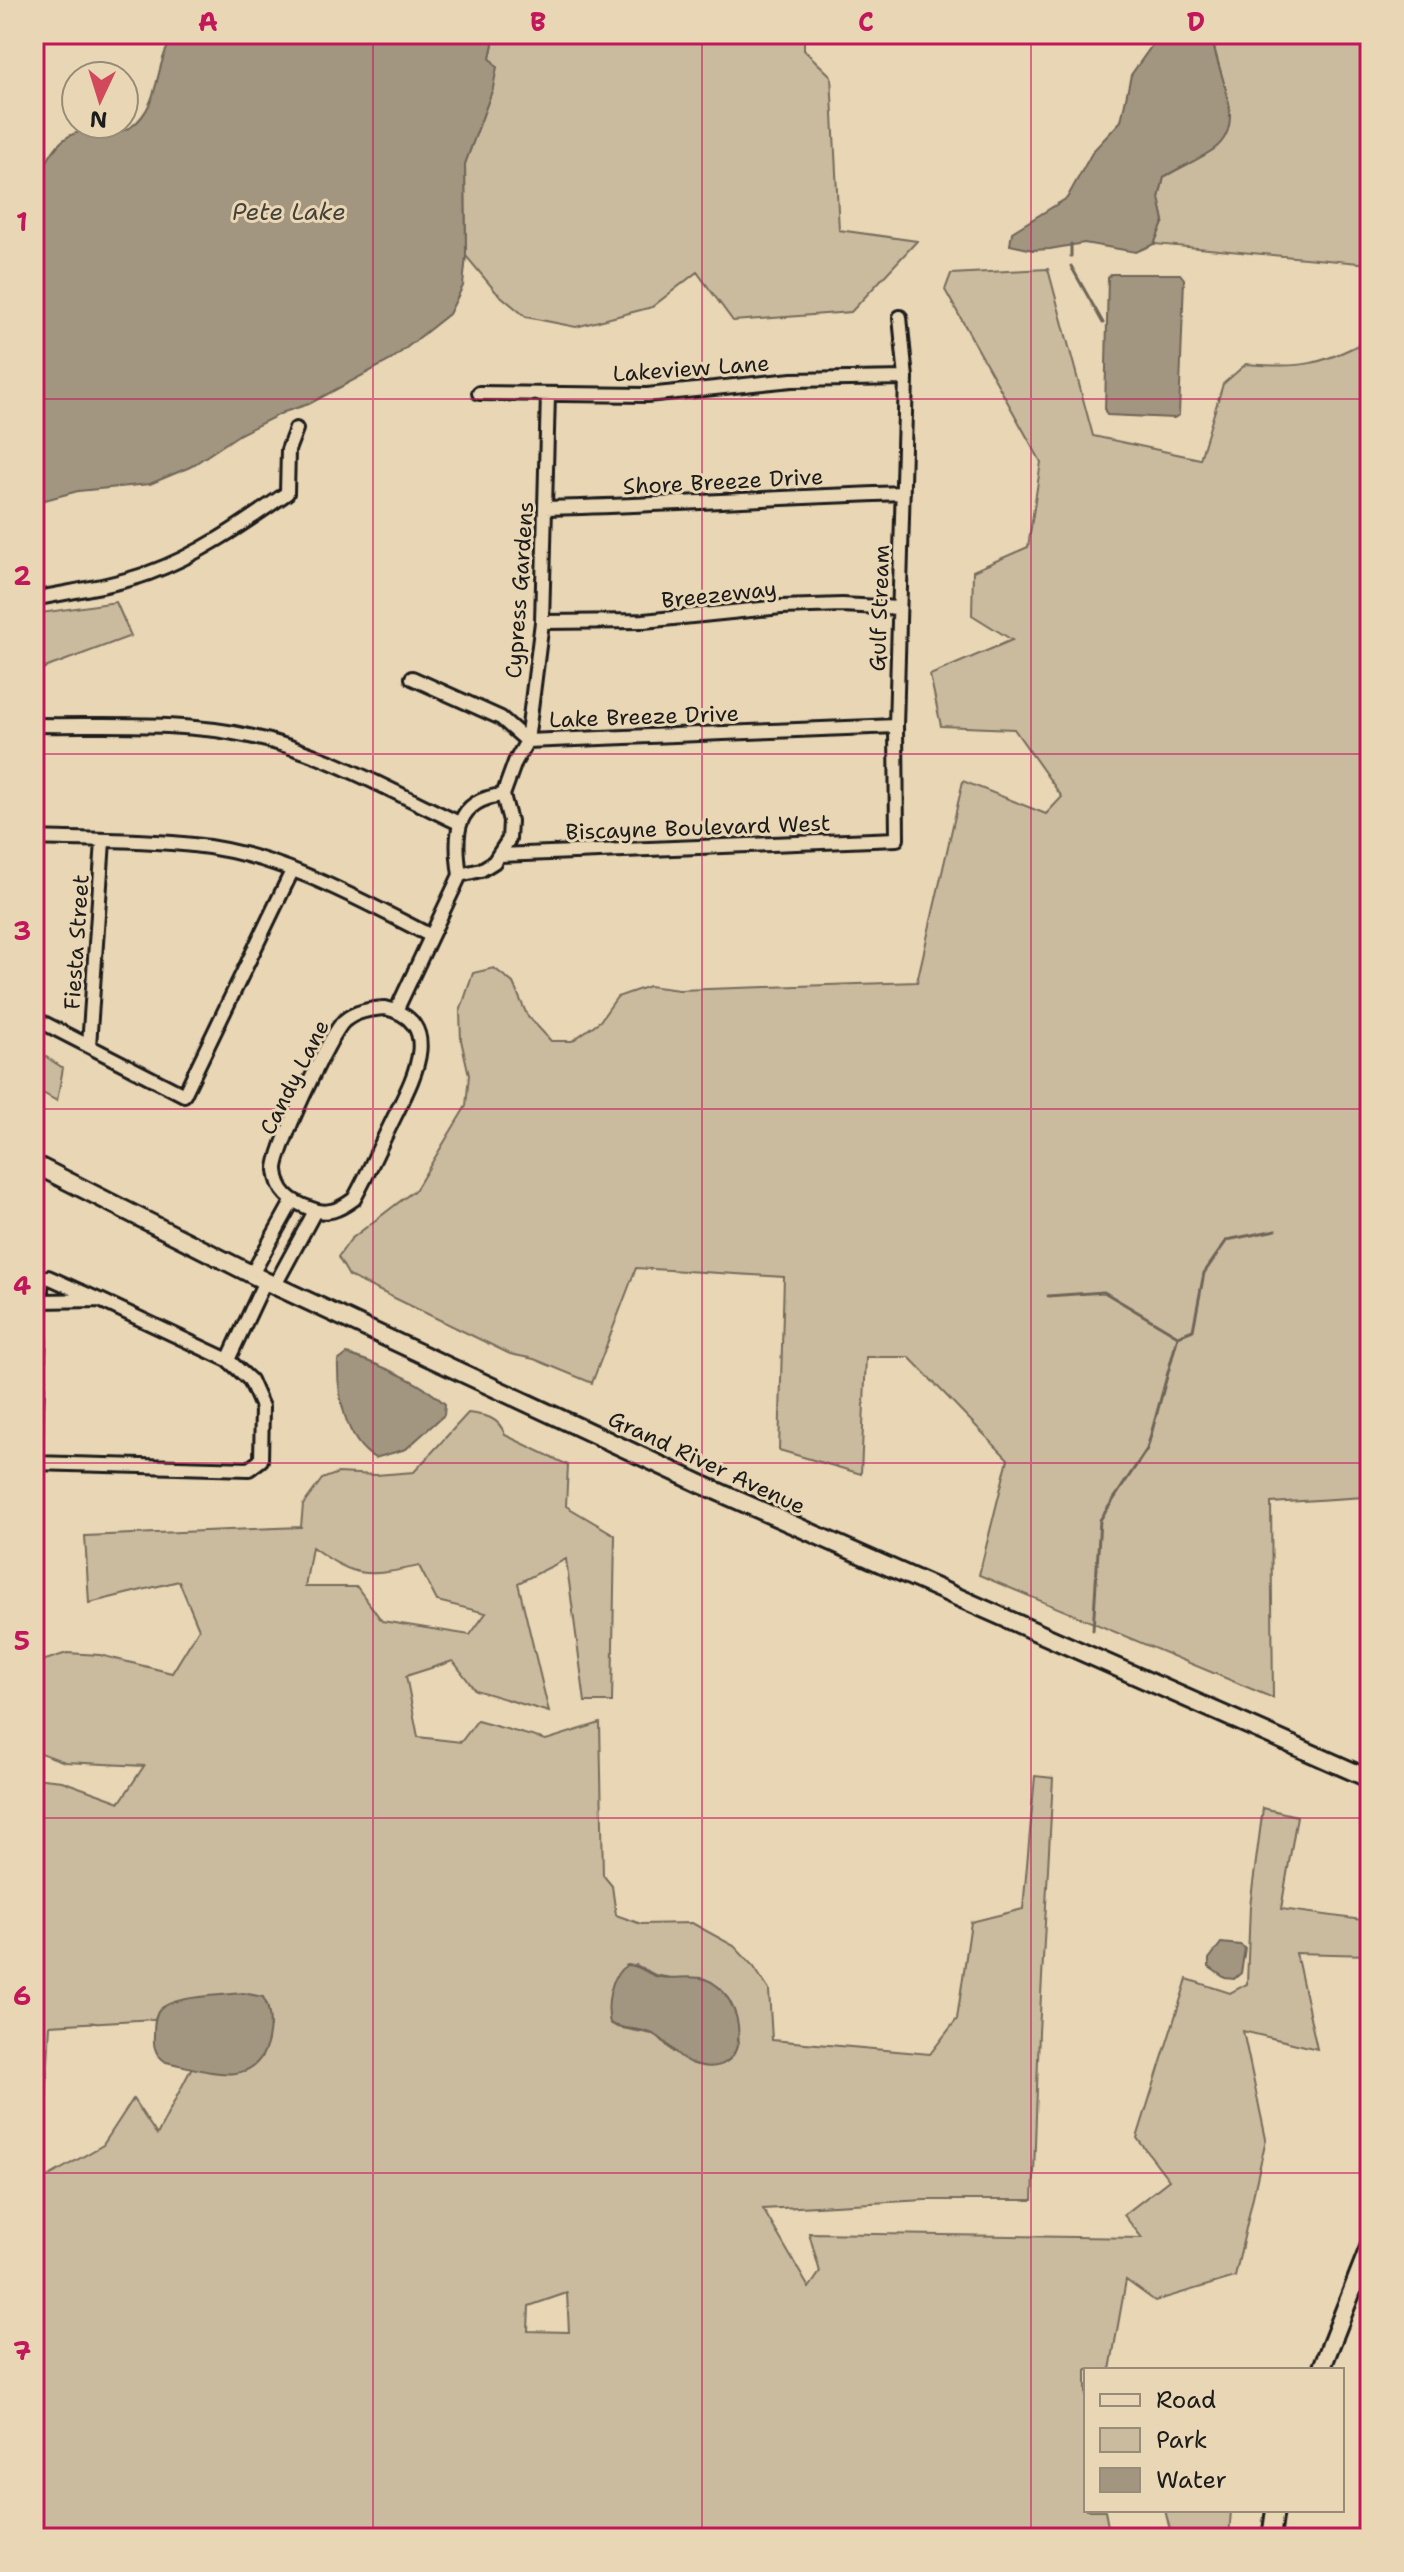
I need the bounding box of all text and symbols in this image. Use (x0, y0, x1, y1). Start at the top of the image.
text: A (198, 4, 218, 39)
text: B (530, 4, 546, 39)
text: C (858, 4, 874, 39)
text: D (1187, 4, 1205, 39)
north arrow (60, 60, 140, 140)
text: N (89, 104, 108, 135)
water label: Pete Lake (232, 196, 346, 228)
text: 1 (16, 204, 28, 239)
street label: Lakeview Lane (612, 349, 770, 388)
street label: Shore Breeze Drive (622, 462, 824, 501)
street label: Cypress Gardens (499, 501, 540, 680)
street label: Gulf Stream (863, 544, 896, 672)
text: 2 (13, 558, 31, 593)
street label: Breezeway (660, 574, 778, 615)
street label: Lake Breeze Drive (548, 699, 740, 734)
street label: Biscayne Boulevard West (565, 808, 831, 847)
street label: Fiesta Street (57, 873, 96, 1011)
text: 3 (13, 913, 31, 948)
street label: Candy Lane (253, 1015, 336, 1140)
text: 4 (13, 1268, 31, 1303)
street label: Grand River Avenue (604, 1404, 810, 1521)
text: 5 (14, 1623, 30, 1658)
text: 6 (13, 1978, 31, 2013)
text: 7 (13, 2333, 31, 2368)
legend (1084, 2368, 1344, 2512)
text: Road (1156, 2384, 1216, 2416)
text: Park (1156, 2424, 1208, 2456)
text: Water (1156, 2464, 1227, 2496)

